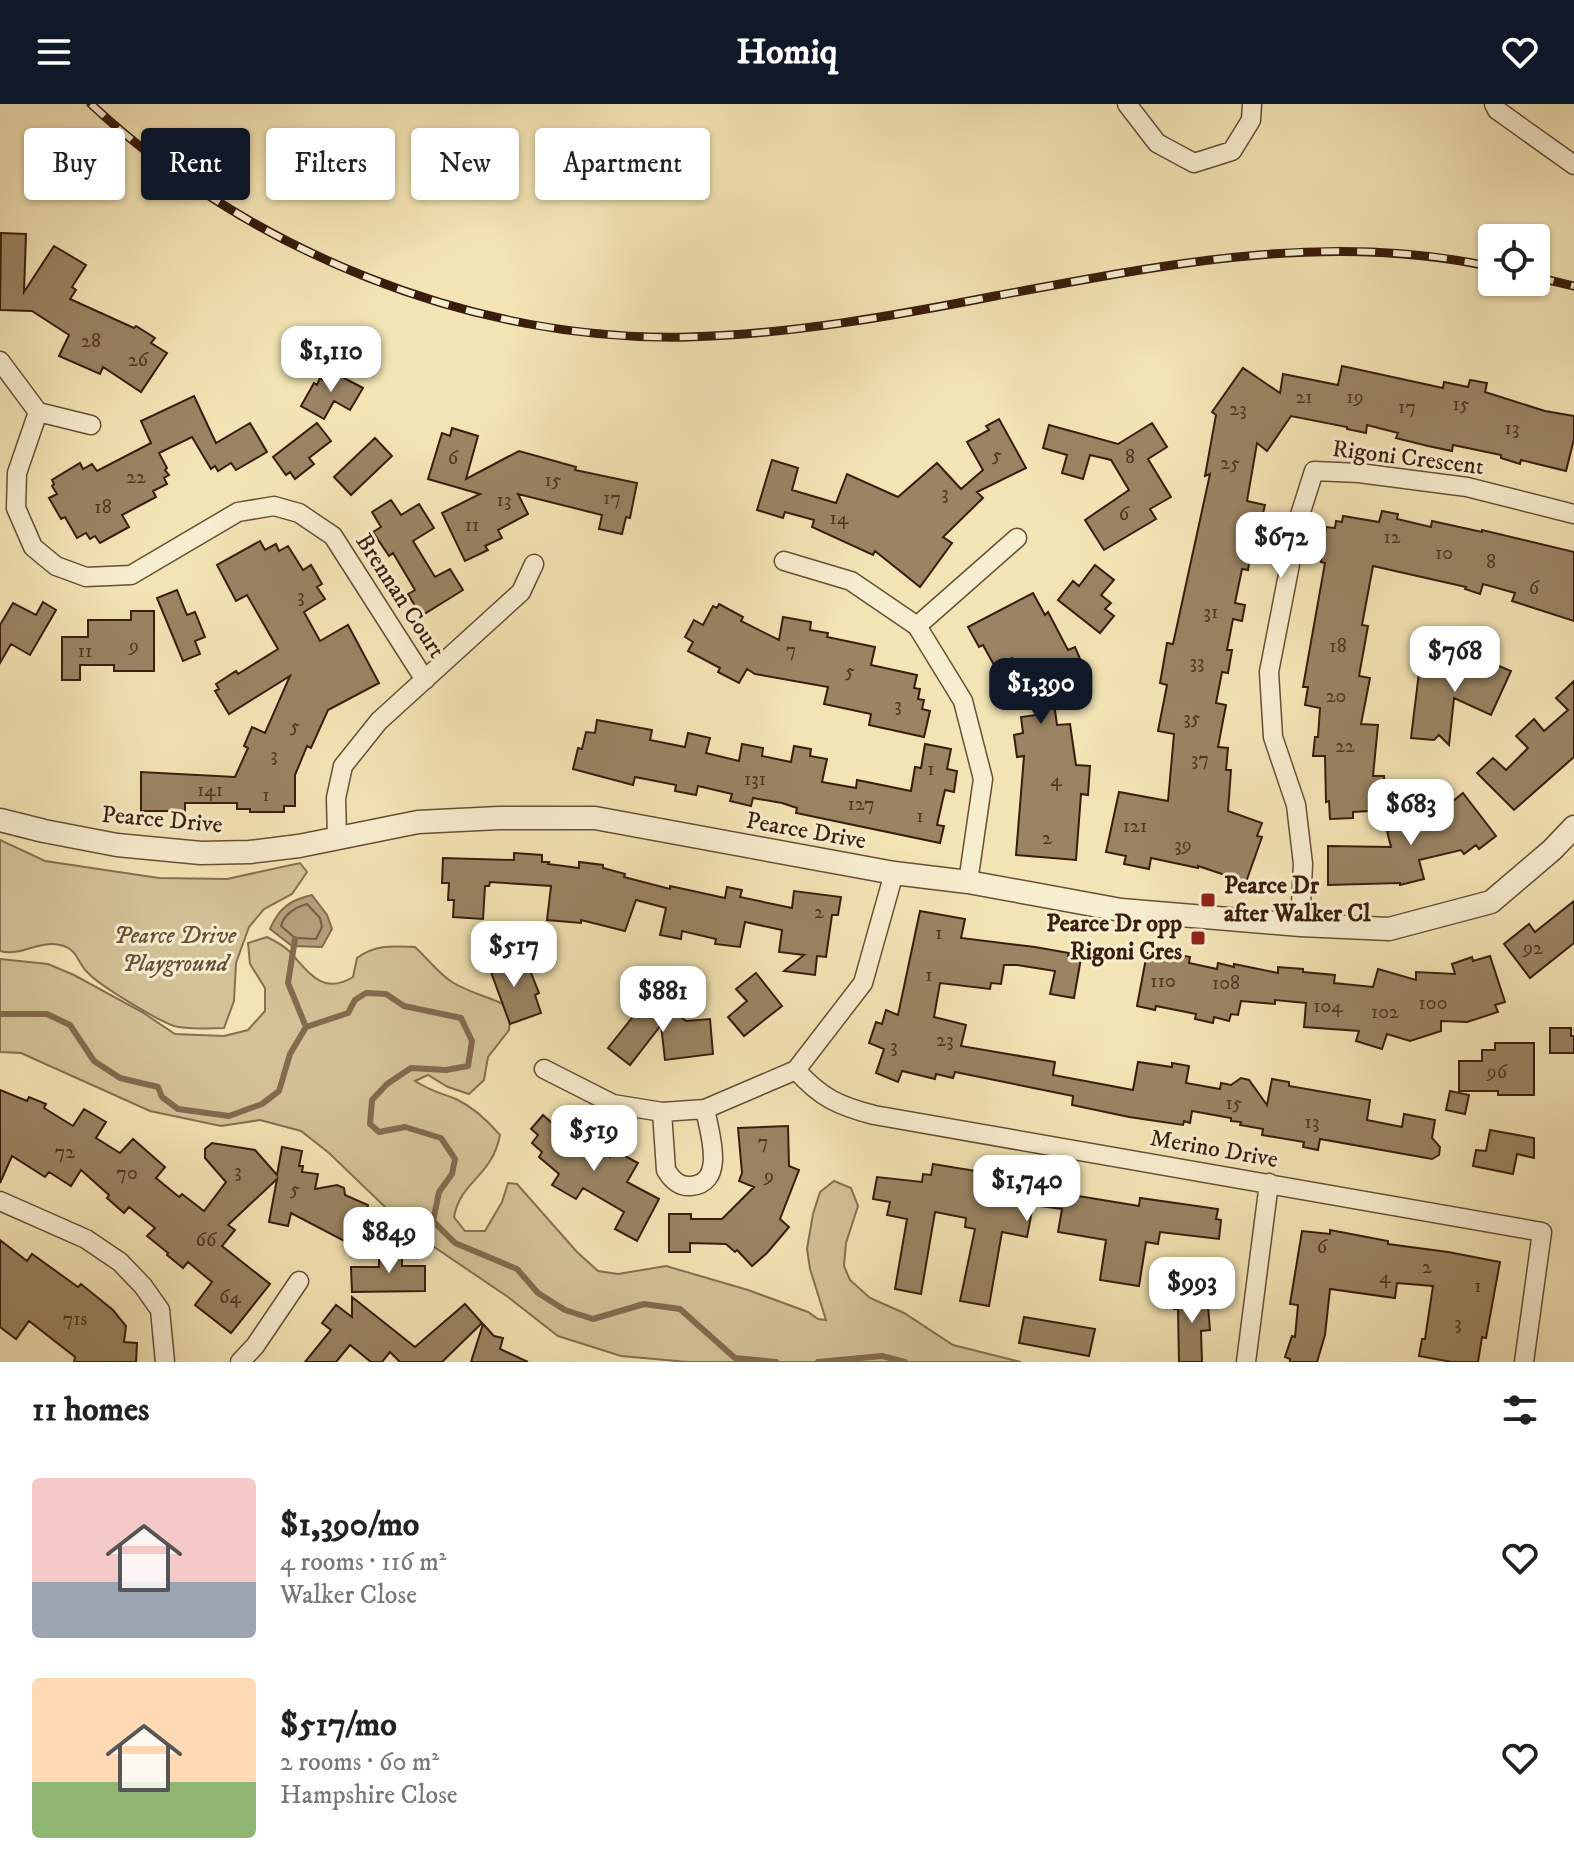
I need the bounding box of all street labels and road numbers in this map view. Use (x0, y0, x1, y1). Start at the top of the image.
street label: Rigoni Crescent (1331, 434, 1486, 482)
street label: Brennan Court (349, 528, 452, 664)
street label: Pearce Drive (100, 800, 224, 840)
street label: Pearce Drive (744, 806, 868, 856)
street label: Merino Drive (1148, 1123, 1280, 1175)

